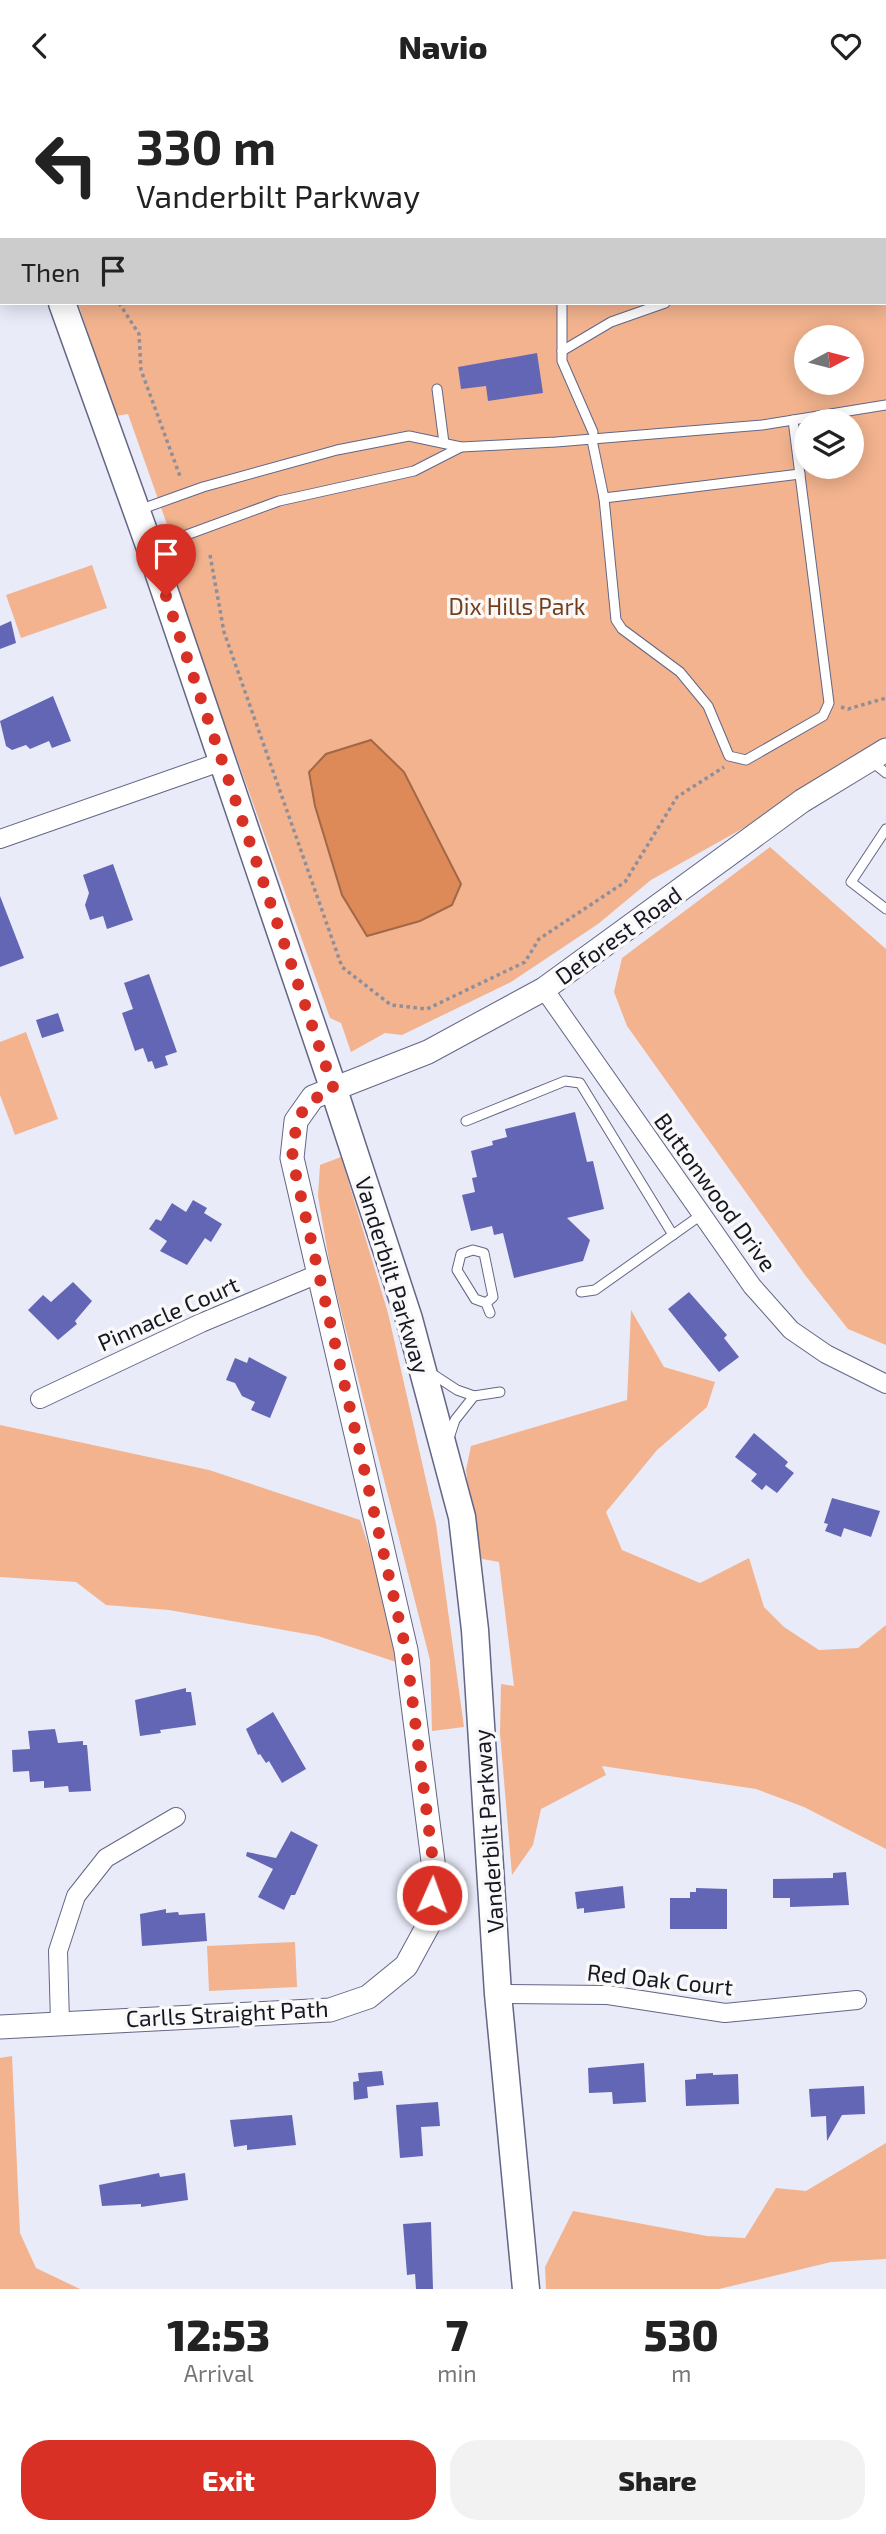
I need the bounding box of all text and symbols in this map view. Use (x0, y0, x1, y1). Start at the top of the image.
icon: back (21, 27, 59, 65)
text: Navio (398, 27, 488, 65)
icon: heart (827, 27, 865, 65)
text: 330 m (136, 116, 276, 175)
icon: left (21, 119, 112, 210)
text: Vanderbilt Parkway (136, 176, 420, 214)
icon: arrive (94, 252, 132, 290)
text: Then (21, 256, 80, 287)
north arrow (794, 325, 864, 395)
map controls (794, 325, 864, 479)
button: layers (794, 409, 864, 479)
pin (136, 524, 196, 596)
icon: arrive (147, 535, 185, 573)
park label: Dix Hills Park (449, 592, 586, 620)
street label: Deforest Road (549, 880, 687, 990)
street label: Buttonwood Drive (649, 1107, 783, 1277)
street label: Vanderbilt Parkway (350, 1173, 436, 1377)
street label: Pinnacle Court (93, 1269, 243, 1357)
street label: Vanderbilt Parkway (467, 1728, 509, 1934)
position arrow (395, 1858, 469, 1932)
street label: Red Oak Court (586, 1957, 735, 2001)
street label: Carlls Straight Path (125, 1994, 329, 2032)
text: 12:53 (167, 2309, 270, 2359)
text: 7 (446, 2309, 468, 2359)
text: 530 (644, 2309, 719, 2359)
text: Arrival (184, 2359, 254, 2387)
text: min (437, 2359, 477, 2387)
text: m (671, 2359, 691, 2387)
button: Exit (21, 2440, 436, 2520)
button: Share (450, 2440, 865, 2520)

